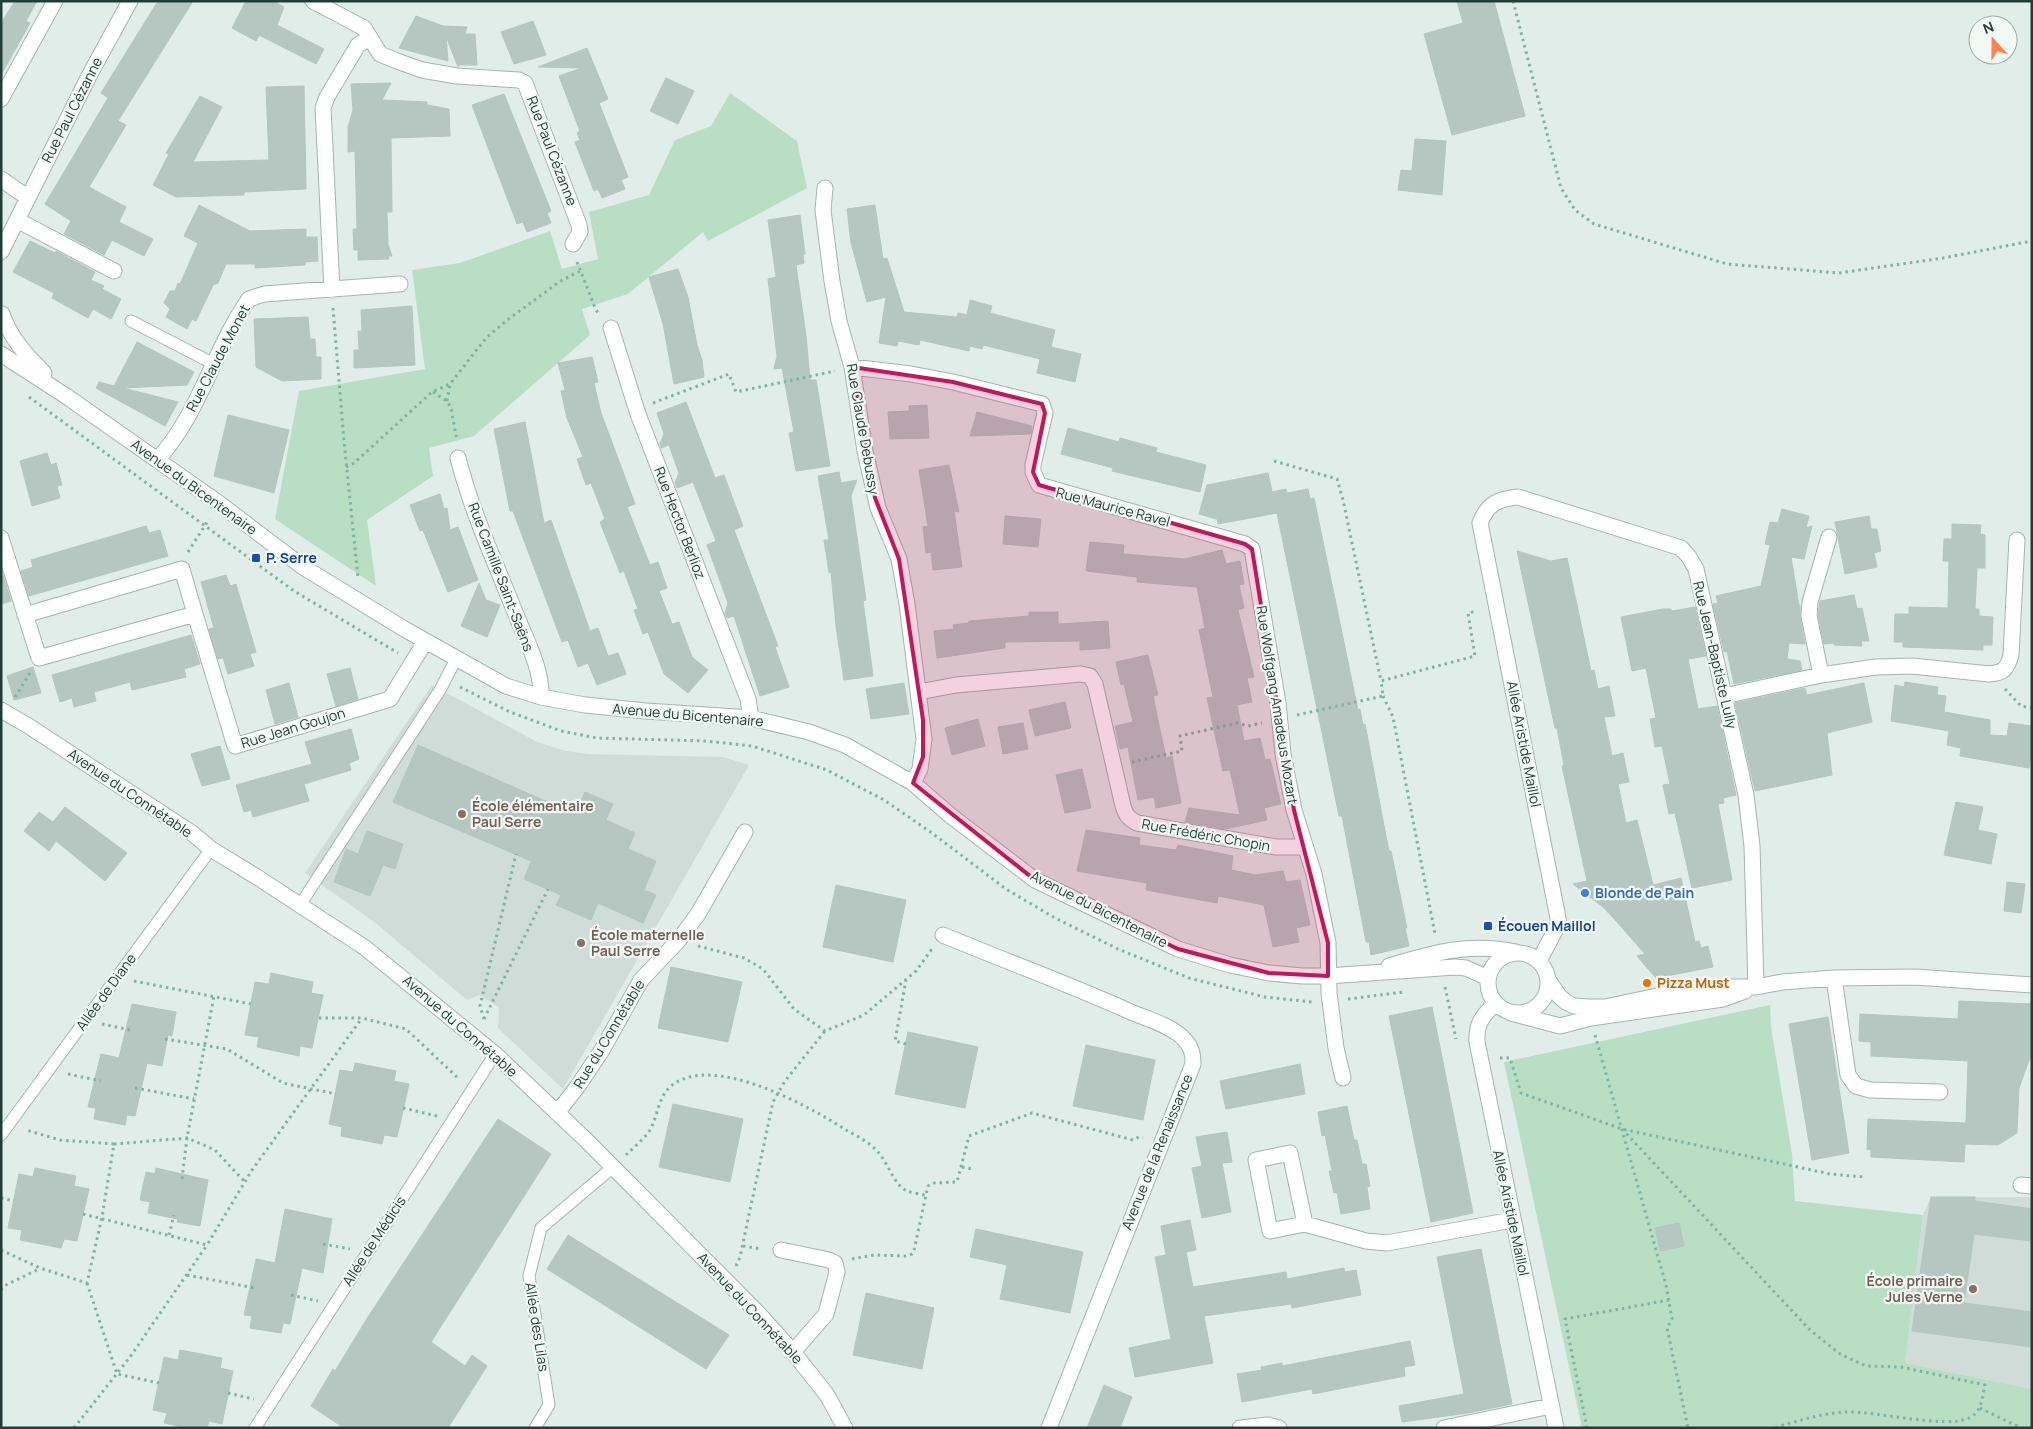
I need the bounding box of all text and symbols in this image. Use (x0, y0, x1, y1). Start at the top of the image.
north arrow (1968, 15, 2018, 65)
text: N (1980, 17, 1996, 38)
street label: Rue Paul Cézanne (37, 54, 106, 166)
street label: Rue Paul Cézanne (523, 93, 582, 208)
street label: Rue Claude Monet (181, 300, 254, 415)
street label: Rue Claude Debussy (843, 362, 884, 497)
street label: Avenue du Bicentenaire (127, 434, 261, 539)
street label: Rue Hector Berlioz (650, 464, 711, 582)
street label: Rue Maurice Ravel (1054, 482, 1172, 531)
street label: Rue Camille Saint-Saëns (464, 500, 539, 654)
place label: P. Serre (266, 548, 317, 567)
marker: P. Serre (250, 552, 262, 564)
street label: Rue Jean-Baptiste Lully (1689, 579, 1742, 731)
street label: Rue Wolfgang Amadeus Mozart (1252, 604, 1303, 806)
street label: Allée Aristide Maillol (1503, 679, 1546, 809)
street label: Avenue du Bicentenaire (612, 698, 764, 731)
street label: Rue Jean Goujon (238, 703, 347, 752)
street label: Avenue du Connétable (64, 744, 196, 841)
place label: École élémentaire Paul Serre (472, 796, 594, 831)
marker: École élémentaire Paul Serre (456, 808, 468, 820)
street label: Rue Frédéric Chopin (1140, 814, 1272, 855)
street label: Avenue du Bicentenaire (1027, 866, 1171, 951)
place label: Blonde de Pain (1595, 883, 1694, 902)
marker: Blonde de Pain (1579, 887, 1591, 899)
place label: Écouen Maillol (1498, 916, 1596, 935)
marker: Écouen Maillol (1482, 920, 1494, 932)
place label: École maternelle Paul Serre (591, 925, 705, 960)
marker: École maternelle Paul Serre (575, 937, 587, 949)
street label: Allée de Diane (71, 949, 140, 1034)
street label: Avenue du Connétable (399, 970, 522, 1081)
place label: Pizza Must (1657, 973, 1730, 992)
street label: Rue du Connétable (569, 976, 649, 1092)
marker: Pizza Must (1641, 977, 1653, 989)
street label: Avenue de la Renaissance (1117, 1071, 1197, 1233)
street label: Allée Aristide Maillol (1489, 1148, 1534, 1278)
street label: Allée de Médicis (337, 1192, 410, 1289)
street label: Avenue du Connétable (693, 1248, 807, 1368)
place label: École primaire Jules Verne (1867, 1271, 1963, 1306)
street label: Allée des Lilas (521, 1281, 554, 1373)
marker: École primaire Jules Verne (1967, 1283, 1979, 1295)

